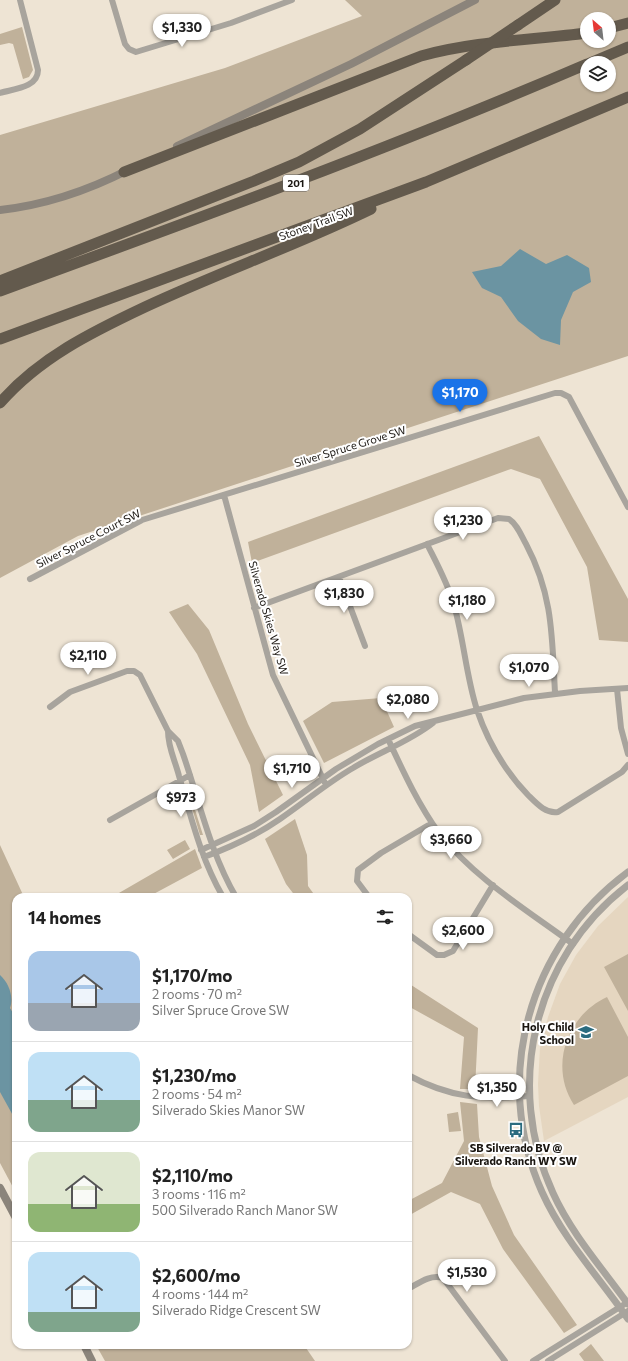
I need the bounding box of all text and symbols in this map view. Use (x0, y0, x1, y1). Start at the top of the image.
north arrow (580, 12, 616, 48)
map controls (580, 12, 616, 92)
pin: $1,330 (149, 14, 215, 48)
text: $1,330 (162, 19, 202, 35)
button: layers (580, 56, 616, 92)
road number: 201 (283, 175, 309, 191)
street label: Stoney Trail SW (277, 203, 355, 243)
pin: $1,170 (427, 379, 493, 413)
text: $1,170 (441, 384, 479, 400)
street label: Silver Spruce Grove SW (293, 423, 407, 469)
street label: Silver Spruce Court SW (34, 506, 142, 570)
pin: $1,230 (430, 507, 496, 541)
text: $1,230 (443, 512, 483, 528)
street label: Silverado Skies Way SW (246, 559, 292, 677)
pin: $1,830 (311, 580, 377, 614)
text: $1,830 (324, 585, 364, 601)
pin: $1,180 (434, 587, 500, 621)
text: $1,180 (448, 592, 486, 608)
pin: $2,110 (55, 642, 121, 676)
text: $2,110 (69, 647, 107, 663)
pin: $1,070 (496, 654, 562, 688)
text: $1,070 (509, 659, 549, 675)
pin: $2,080 (375, 686, 441, 720)
text: $2,080 (386, 691, 430, 707)
pin: $1,710 (259, 755, 325, 789)
text: $1,710 (273, 760, 311, 776)
pin: $973 (157, 784, 205, 818)
text: $973 (166, 789, 196, 805)
pin: $3,660 (418, 826, 484, 860)
text: $3,660 (430, 831, 472, 847)
icon: filters (374, 906, 396, 928)
text: 14 homes (28, 907, 101, 928)
pin: $2,600 (430, 917, 496, 951)
text: $2,600 (441, 922, 485, 938)
text: $1,170/mo (152, 965, 232, 986)
icon: home (60, 967, 108, 1015)
text: 2 rooms · 70 m² (152, 986, 242, 1002)
text: Silver Spruce Grove SW (152, 1002, 289, 1018)
place label: Holy Child School (522, 1020, 574, 1046)
school or university icon: Holy Child School (577, 1023, 595, 1041)
text: $1,230/mo (152, 1065, 236, 1086)
icon: home (60, 1068, 108, 1116)
pin: $1,350 (464, 1074, 530, 1108)
text: $1,350 (477, 1079, 517, 1095)
text: 2 rooms · 54 m² (152, 1086, 242, 1102)
text: Silverado Skies Manor SW (152, 1102, 305, 1118)
bus stop icon: SB Silverado BV @ Silverado Ranch WY SW (507, 1121, 525, 1139)
place label: SB Silverado BV @ Silverado Ranch WY SW (455, 1141, 577, 1167)
text: $2,110/mo (152, 1165, 233, 1186)
icon: home (60, 1168, 108, 1216)
text: 3 rooms · 116 m² (152, 1186, 246, 1202)
text: 500 Silverado Ranch Manor SW (152, 1202, 338, 1218)
pin: $1,530 (434, 1259, 500, 1293)
text: $1,530 (447, 1264, 487, 1280)
text: $2,600/mo (152, 1265, 240, 1286)
icon: home (60, 1268, 108, 1316)
text: 4 rooms · 144 m² (152, 1286, 248, 1302)
text: Silverado Ridge Crescent SW (152, 1302, 321, 1318)

